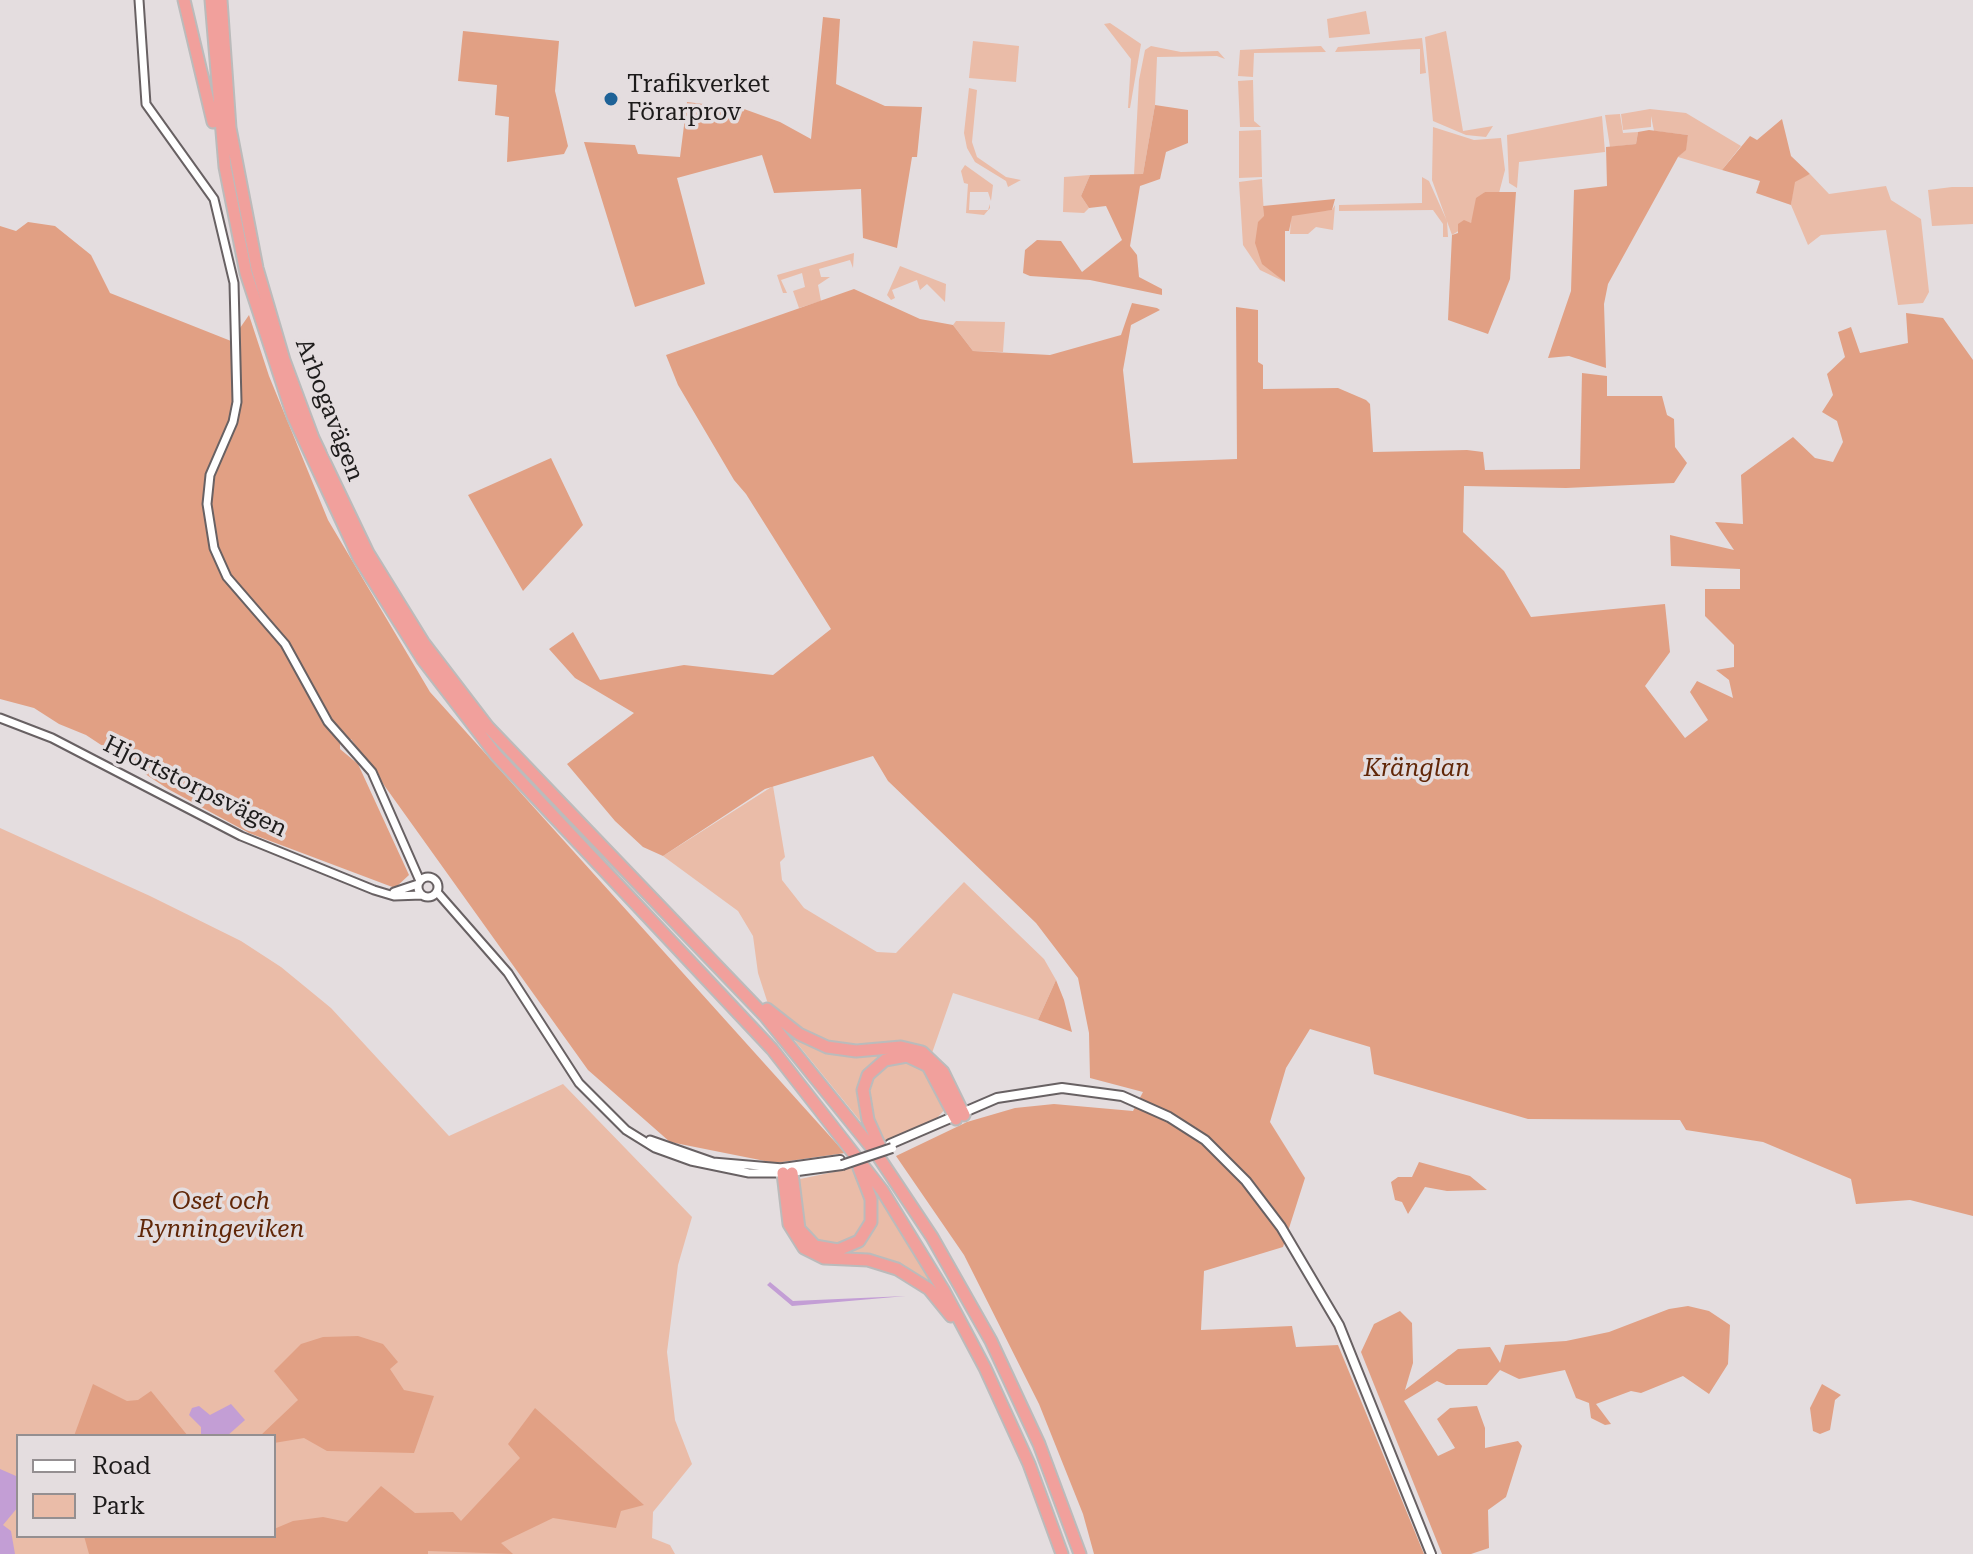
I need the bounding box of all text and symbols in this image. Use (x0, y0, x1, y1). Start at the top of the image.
place label: Trafikverket Förarprov (627, 71, 770, 127)
marker: Trafikverket Förarprov (602, 90, 620, 108)
street label: Arbogavägen (289, 335, 369, 485)
street label: Hjortstorpsvägen (98, 730, 292, 844)
park label: Kränglan (1364, 755, 1470, 783)
park label: Oset och Rynningeviken (138, 1188, 304, 1244)
legend (16, 1434, 276, 1538)
text: Road (92, 1452, 151, 1480)
text: Park (92, 1492, 145, 1520)

